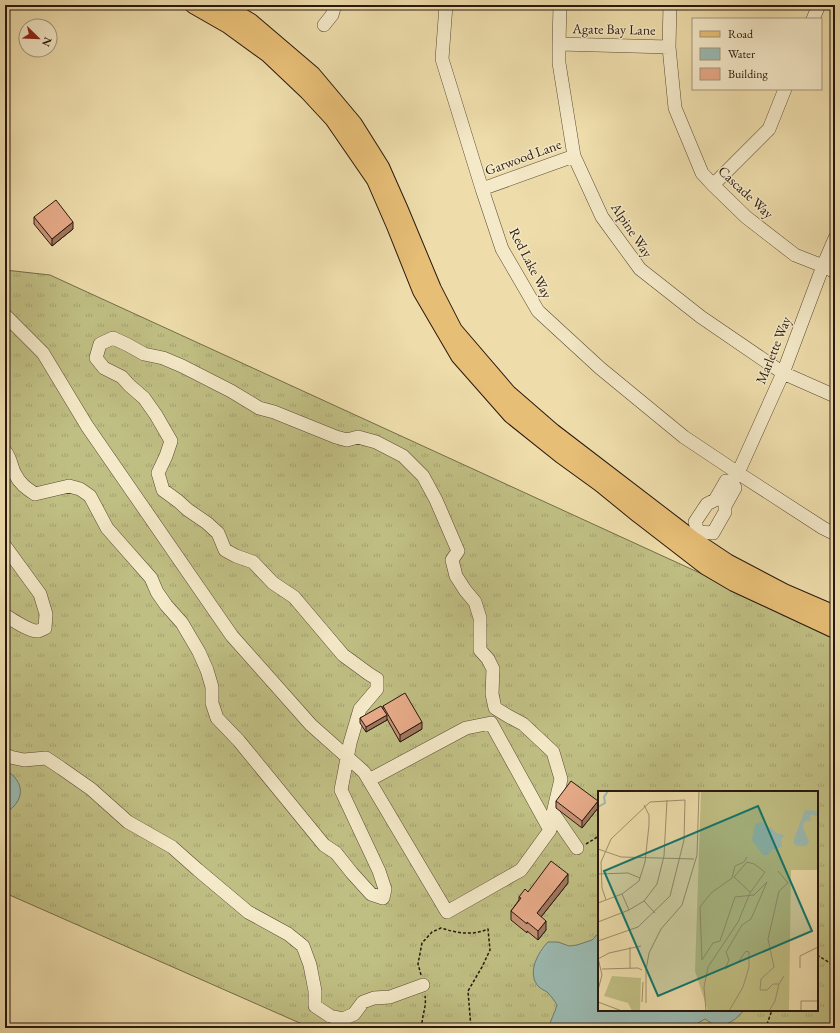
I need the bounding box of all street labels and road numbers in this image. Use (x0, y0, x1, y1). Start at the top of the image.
street label: Agate Bay Lane (571, 19, 656, 39)
street label: Garwood Lane (482, 135, 564, 179)
street label: Cascade Way (714, 162, 778, 223)
street label: Alpine Way (607, 198, 657, 262)
street label: Red Lake Way (506, 225, 557, 302)
street label: Marlette Way (751, 313, 795, 387)

